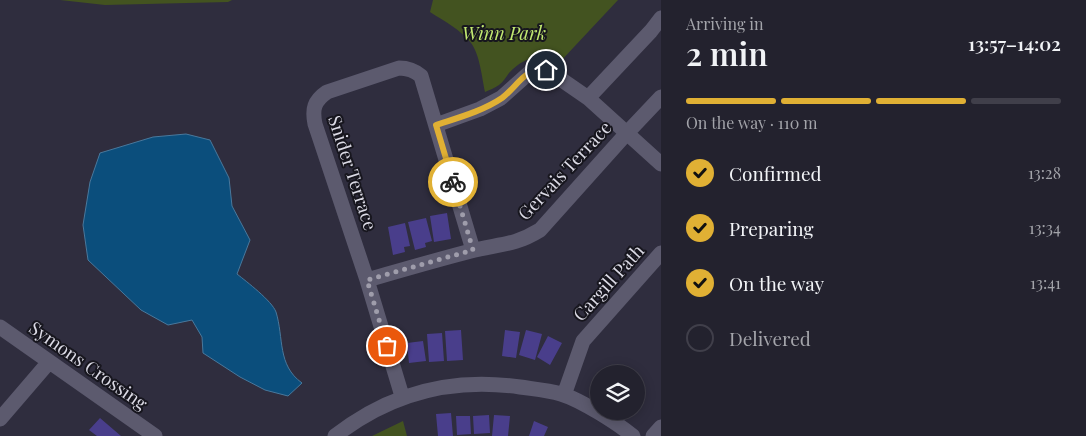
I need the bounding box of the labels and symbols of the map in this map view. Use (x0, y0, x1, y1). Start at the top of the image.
park label: Winn Park (462, 21, 546, 45)
pin (525, 49, 567, 91)
street label: Snider Terrace (323, 112, 383, 233)
street label: Gervais Terrace (512, 116, 616, 225)
courier (428, 157, 478, 207)
street label: Cargill Path (567, 239, 649, 326)
street label: Symons Crossing (25, 315, 153, 415)
pin (366, 325, 408, 367)

